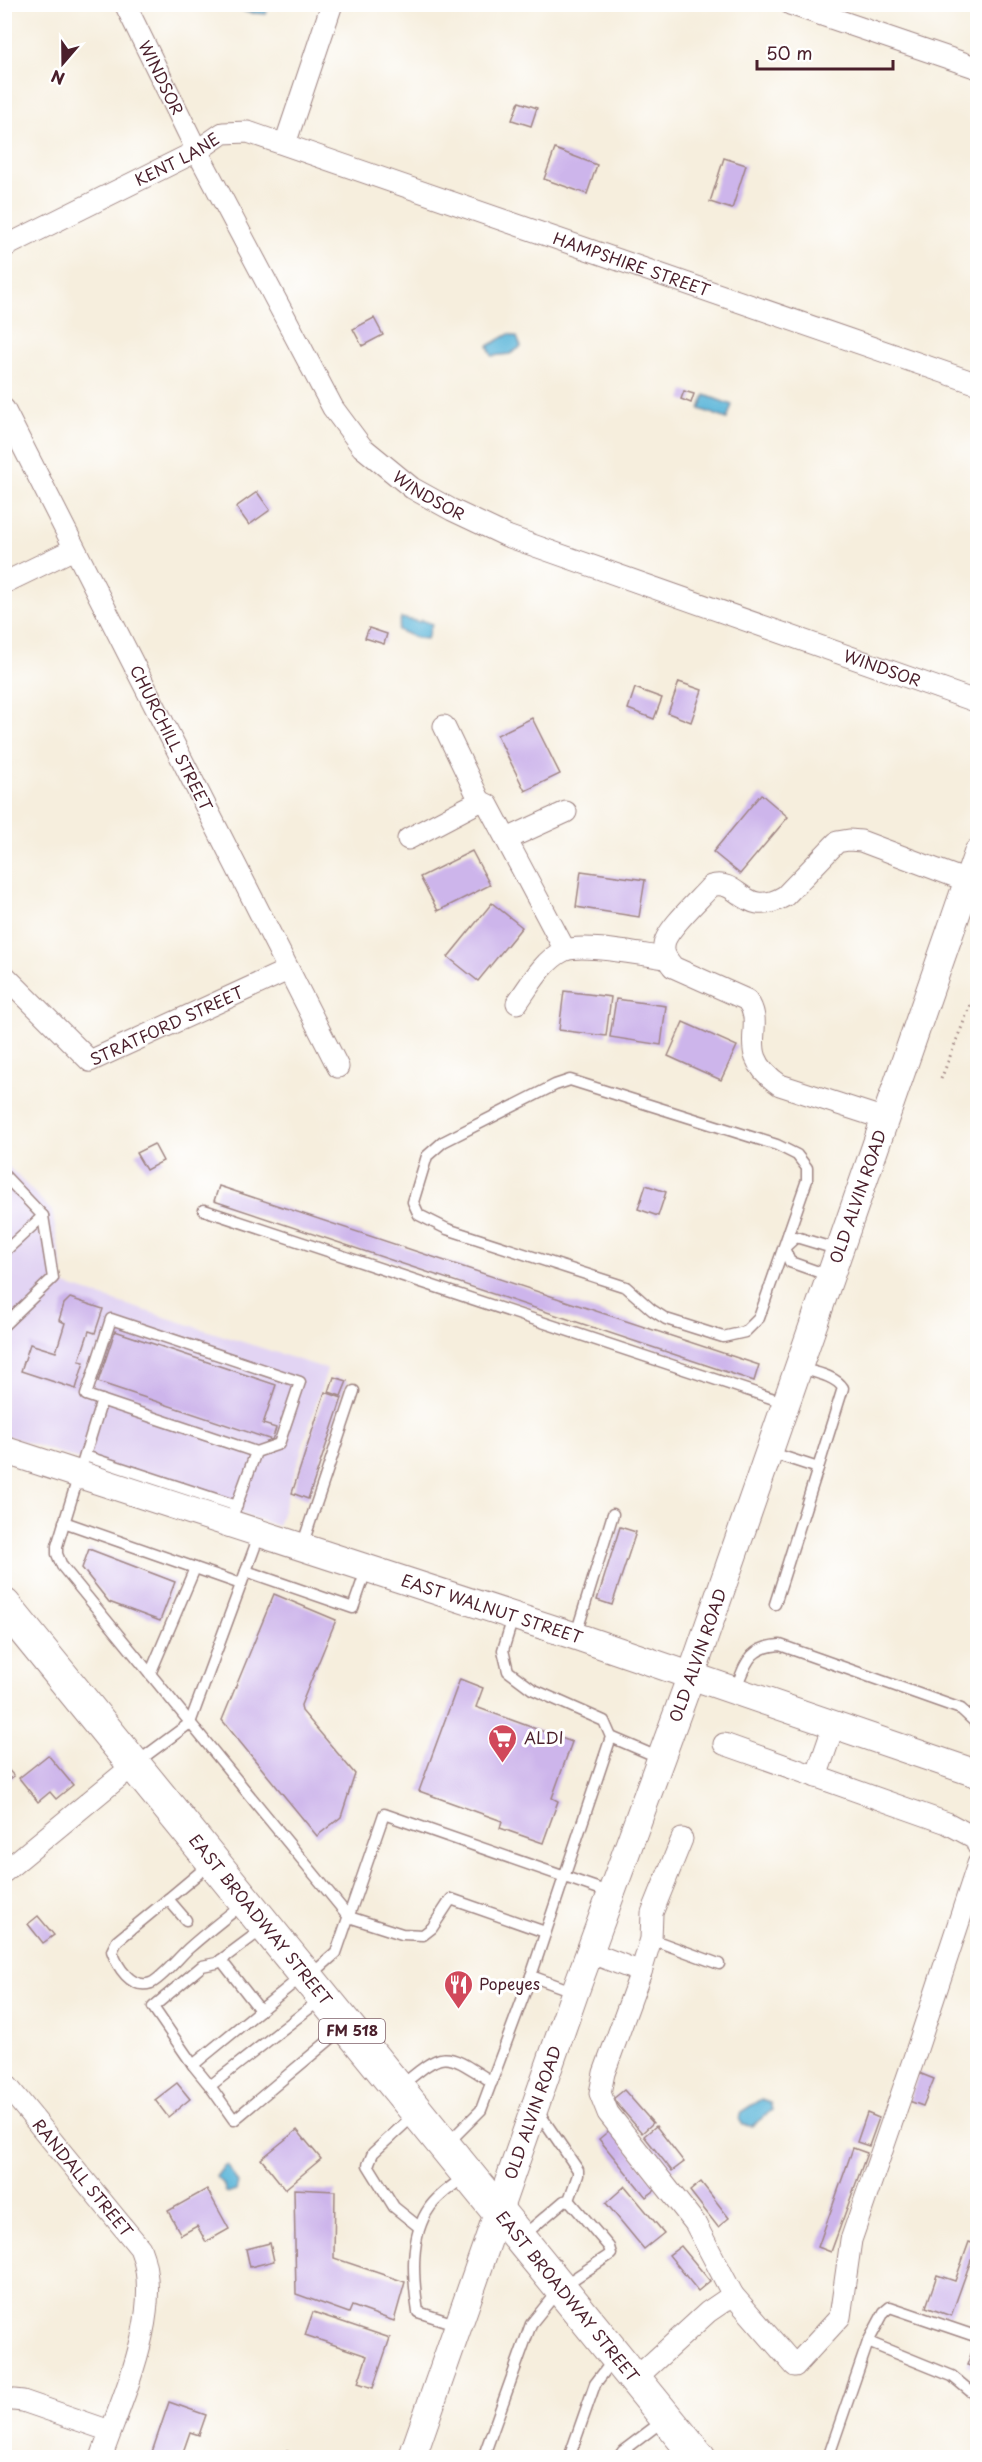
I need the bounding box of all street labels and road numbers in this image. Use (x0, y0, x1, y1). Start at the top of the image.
street label: WINDSOR (133, 36, 190, 119)
street label: KENT LANE (130, 126, 224, 191)
street label: HAMPSHIRE STREET (550, 225, 714, 302)
street label: WINDSOR (388, 464, 469, 525)
street label: WINDSOR (841, 643, 924, 692)
street label: CHURCHILL STREET (125, 660, 219, 815)
street label: STRATFORD STREET (86, 979, 247, 1071)
street label: OLD ALVIN ROAD (823, 1126, 891, 1266)
street label: EAST WALNUT STREET (398, 1567, 586, 1649)
street label: OLD ALVIN ROAD (662, 1585, 732, 1725)
street label: EAST BROADWAY STREET (184, 1828, 338, 2010)
road number: FM 518 (319, 2019, 385, 2043)
street label: OLD ALVIN ROAD (497, 2042, 566, 2182)
street label: RANDALL STREET (28, 2113, 139, 2242)
street label: EAST BROADWAY STREET (491, 2205, 645, 2387)

